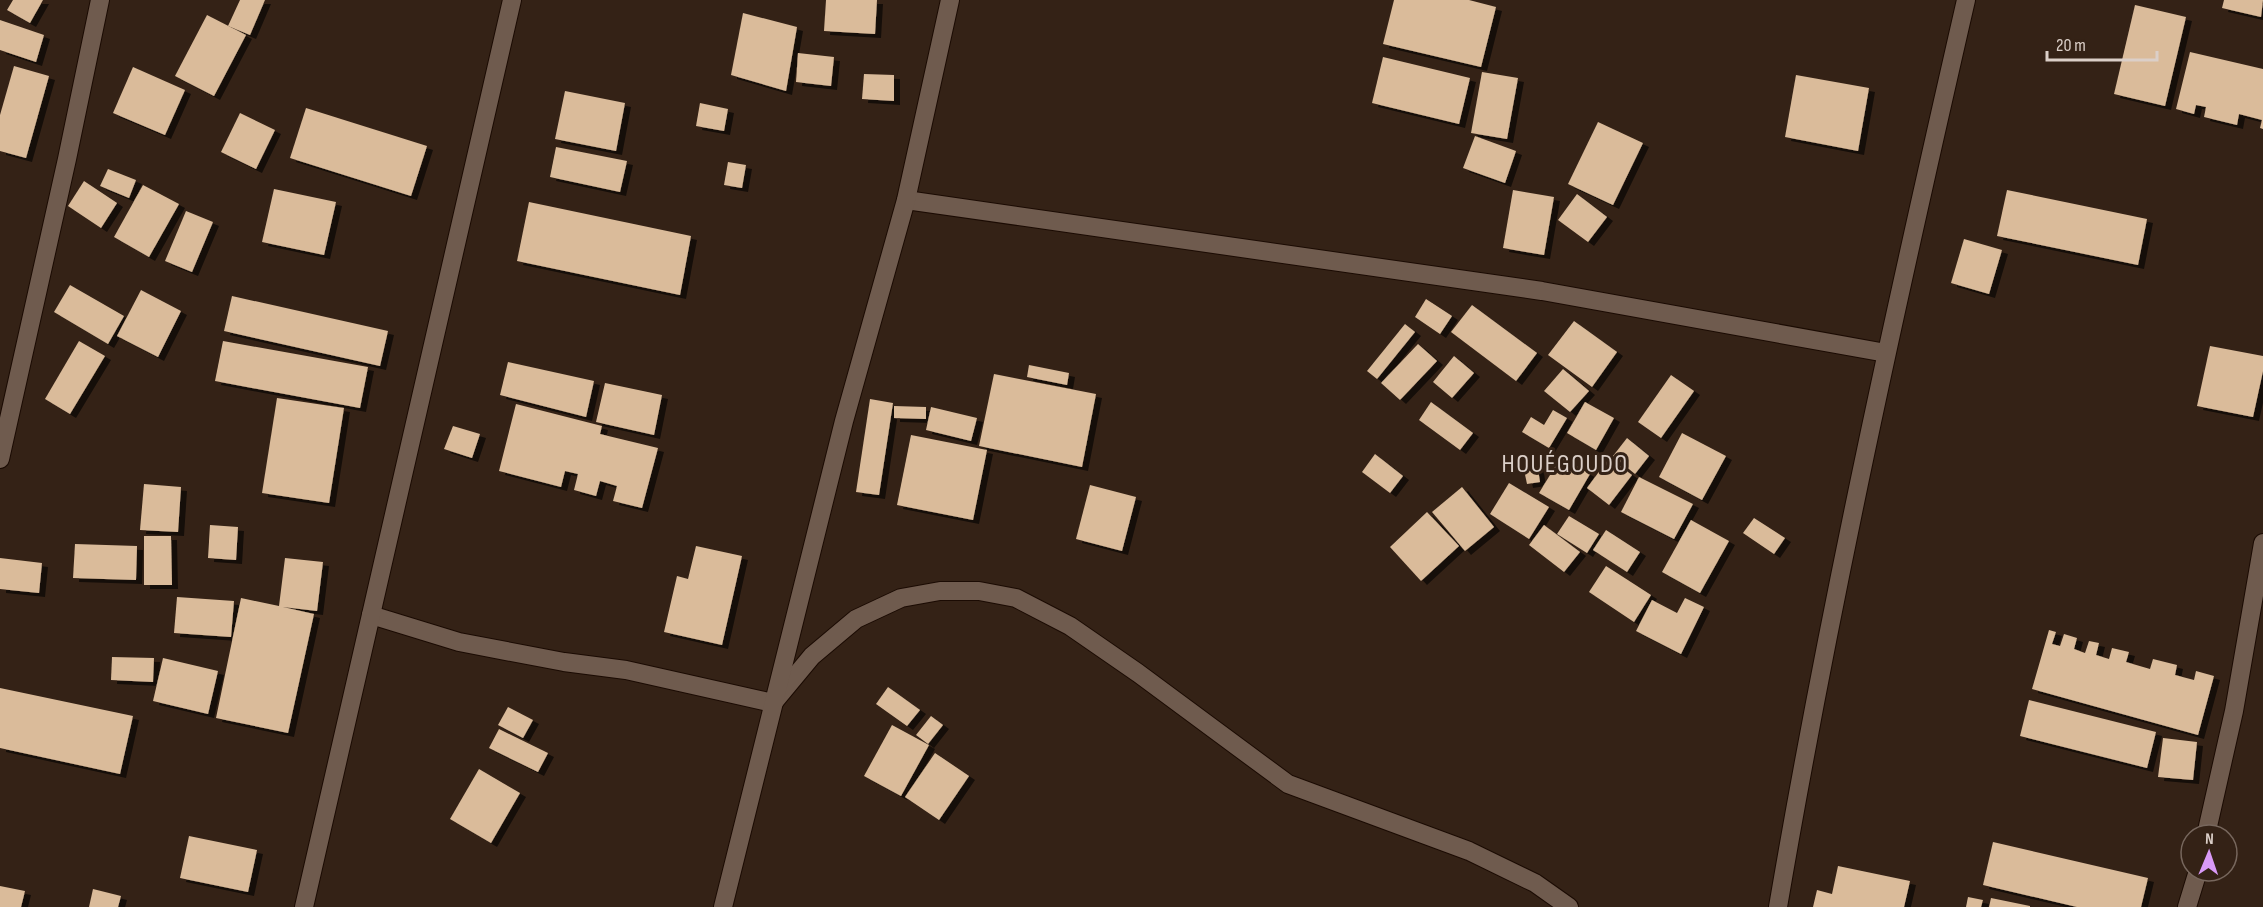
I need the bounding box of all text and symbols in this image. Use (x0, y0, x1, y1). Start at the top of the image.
scale bar (2047, 24, 2156, 62)
text: 20 m (2056, 35, 2086, 56)
district label: HOUÉGOUDO (1501, 449, 1629, 480)
north arrow (2179, 823, 2239, 883)
text: N (2205, 830, 2214, 849)

